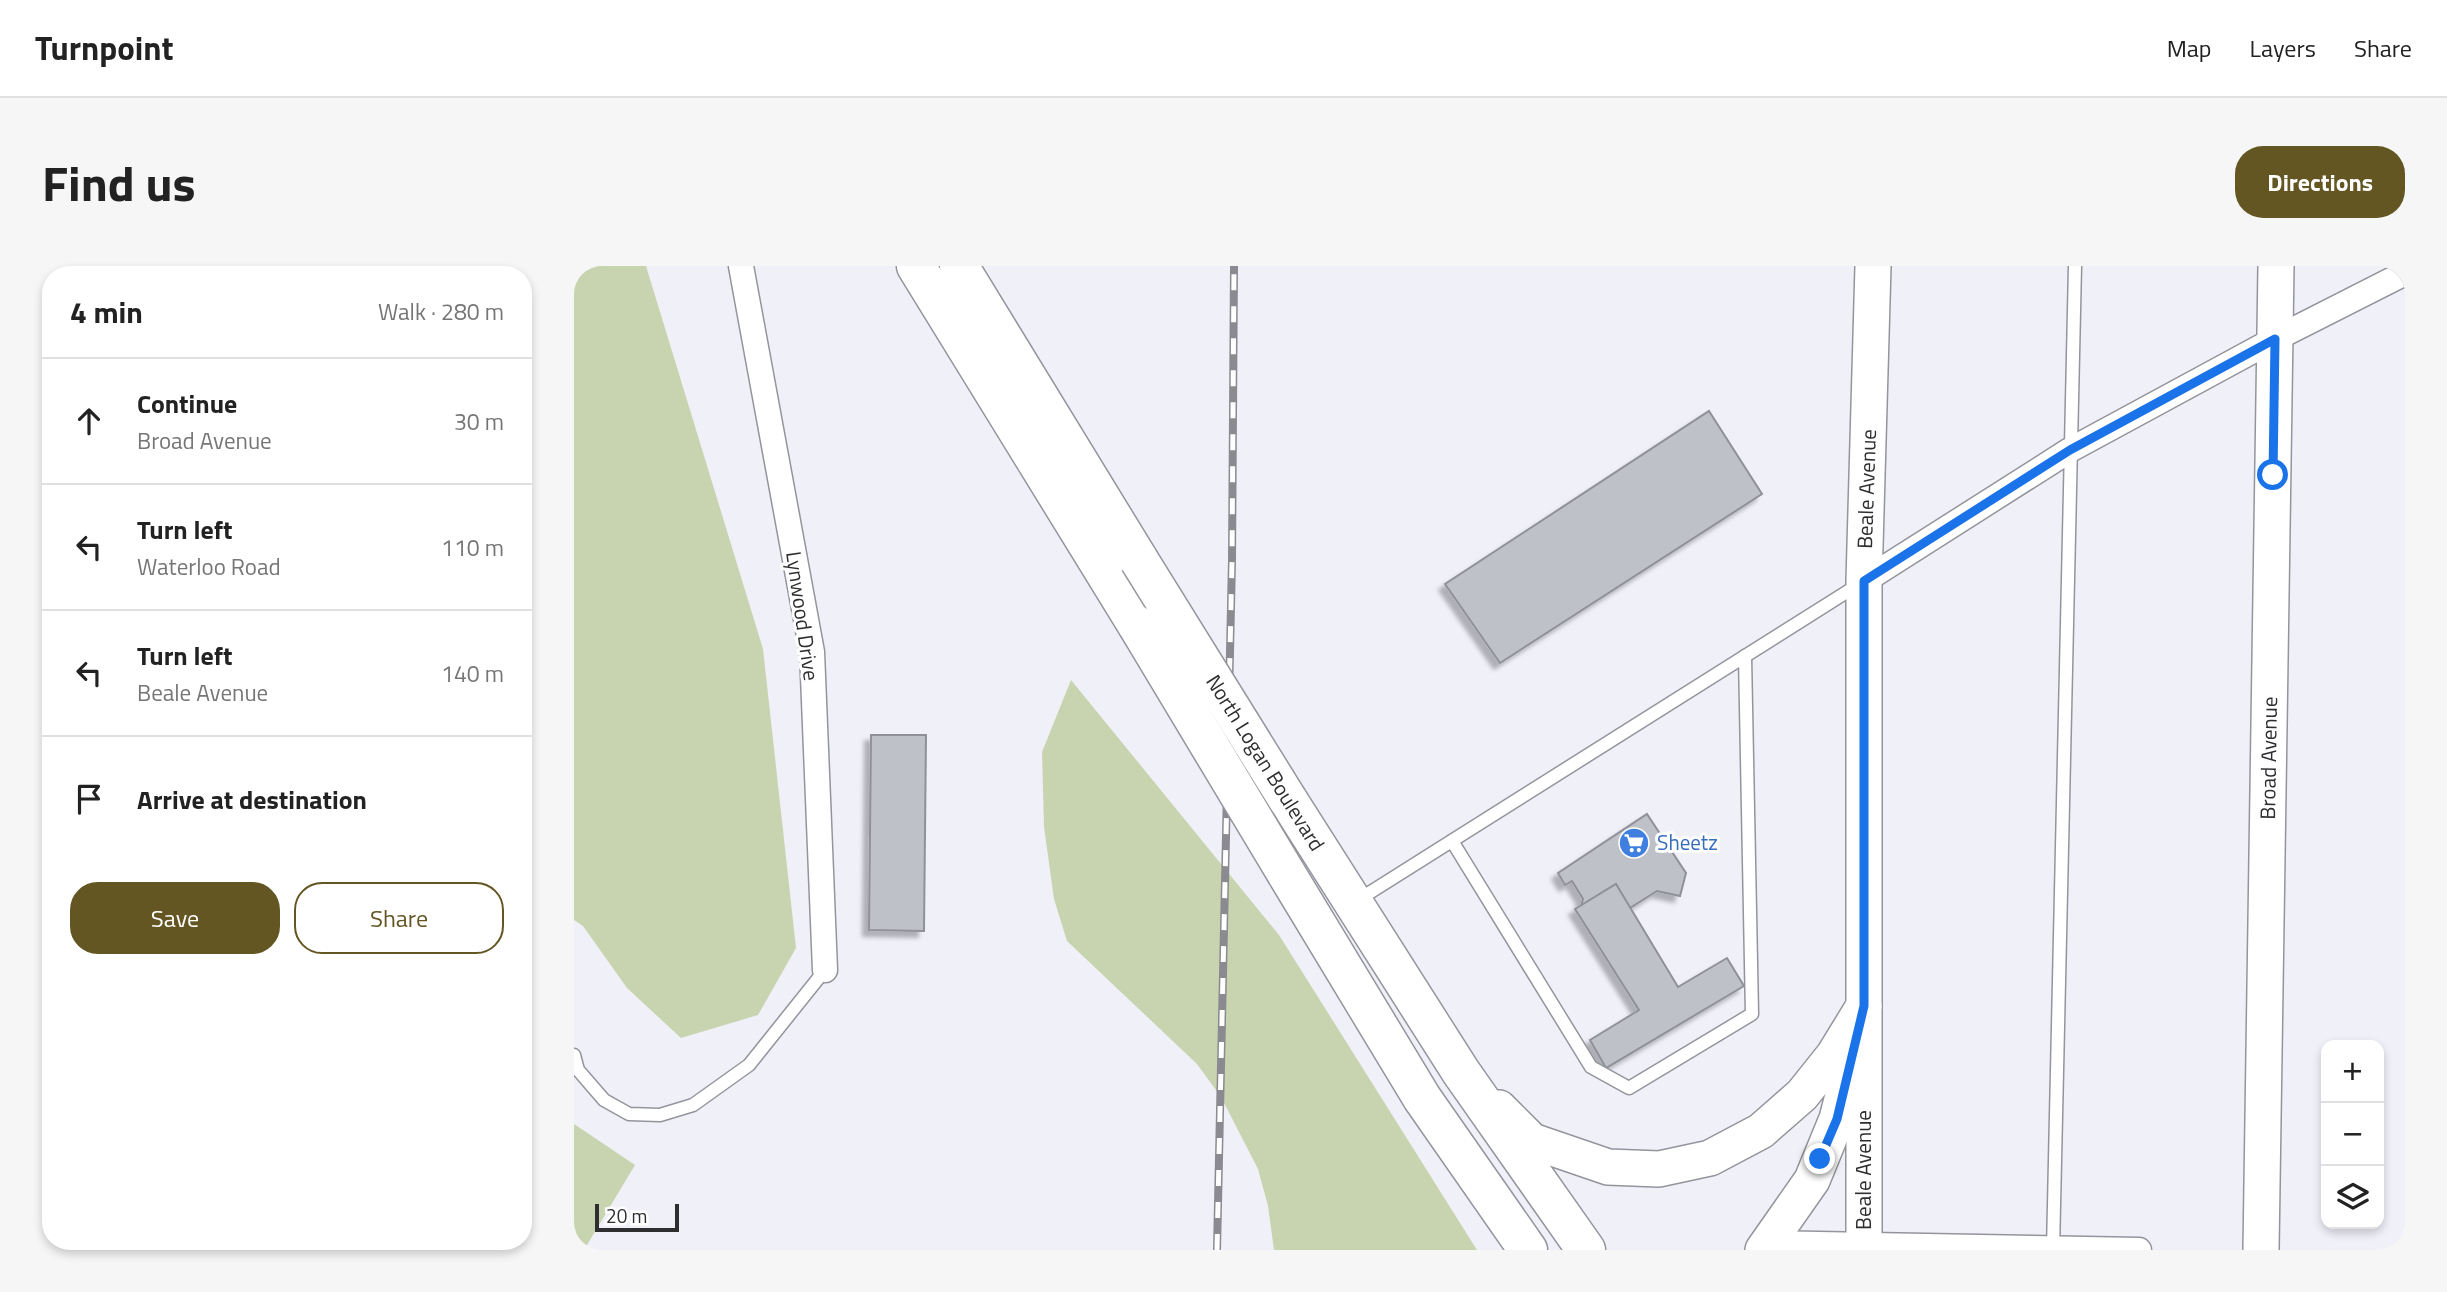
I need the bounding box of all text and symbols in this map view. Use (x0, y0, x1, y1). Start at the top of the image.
text: Turnpoint (35, 23, 174, 73)
text: Map (2167, 30, 2212, 66)
text: Layers (2250, 30, 2316, 66)
text: Share (2354, 30, 2412, 66)
text: Find us (42, 145, 196, 220)
button: Directions (2235, 146, 2405, 218)
text: 4 min (70, 289, 143, 335)
text: Walk · 280 m (378, 294, 504, 329)
text: Continue (137, 384, 237, 423)
icon: ahead (70, 402, 108, 440)
text: 30 m (454, 404, 504, 439)
text: Broad Avenue (137, 423, 272, 458)
street label: Beale Avenue (1848, 429, 1884, 549)
route start (2257, 459, 2288, 490)
text: Turn left (137, 510, 232, 549)
icon: left (70, 528, 108, 566)
text: 110 m (441, 530, 504, 565)
text: Waterloo Road (137, 549, 281, 584)
street label: Lynwood Drive (778, 549, 828, 683)
text: Turn left (137, 636, 232, 675)
icon: left (70, 654, 108, 692)
text: 140 m (441, 656, 504, 691)
street label: North Logan Boulevard (1198, 668, 1333, 857)
text: Beale Avenue (137, 675, 268, 710)
street label: Broad Avenue (2251, 696, 2285, 820)
icon: arrive (70, 780, 108, 818)
text: Arrive at destination (137, 780, 367, 819)
supermarket icon: Sheetz (1617, 826, 1651, 860)
place label: Sheetz (1657, 826, 1718, 858)
button: Save (70, 882, 280, 954)
button: Share (294, 882, 504, 954)
map controls (2321, 1040, 2384, 1229)
button: + (2321, 1040, 2384, 1103)
button: − (2321, 1103, 2384, 1166)
street label: Beale Avenue (1847, 1110, 1879, 1230)
route end (1804, 1143, 1835, 1174)
button: layers (2321, 1166, 2384, 1229)
scale bar (595, 1201, 679, 1233)
text: 20 m (606, 1201, 647, 1230)

